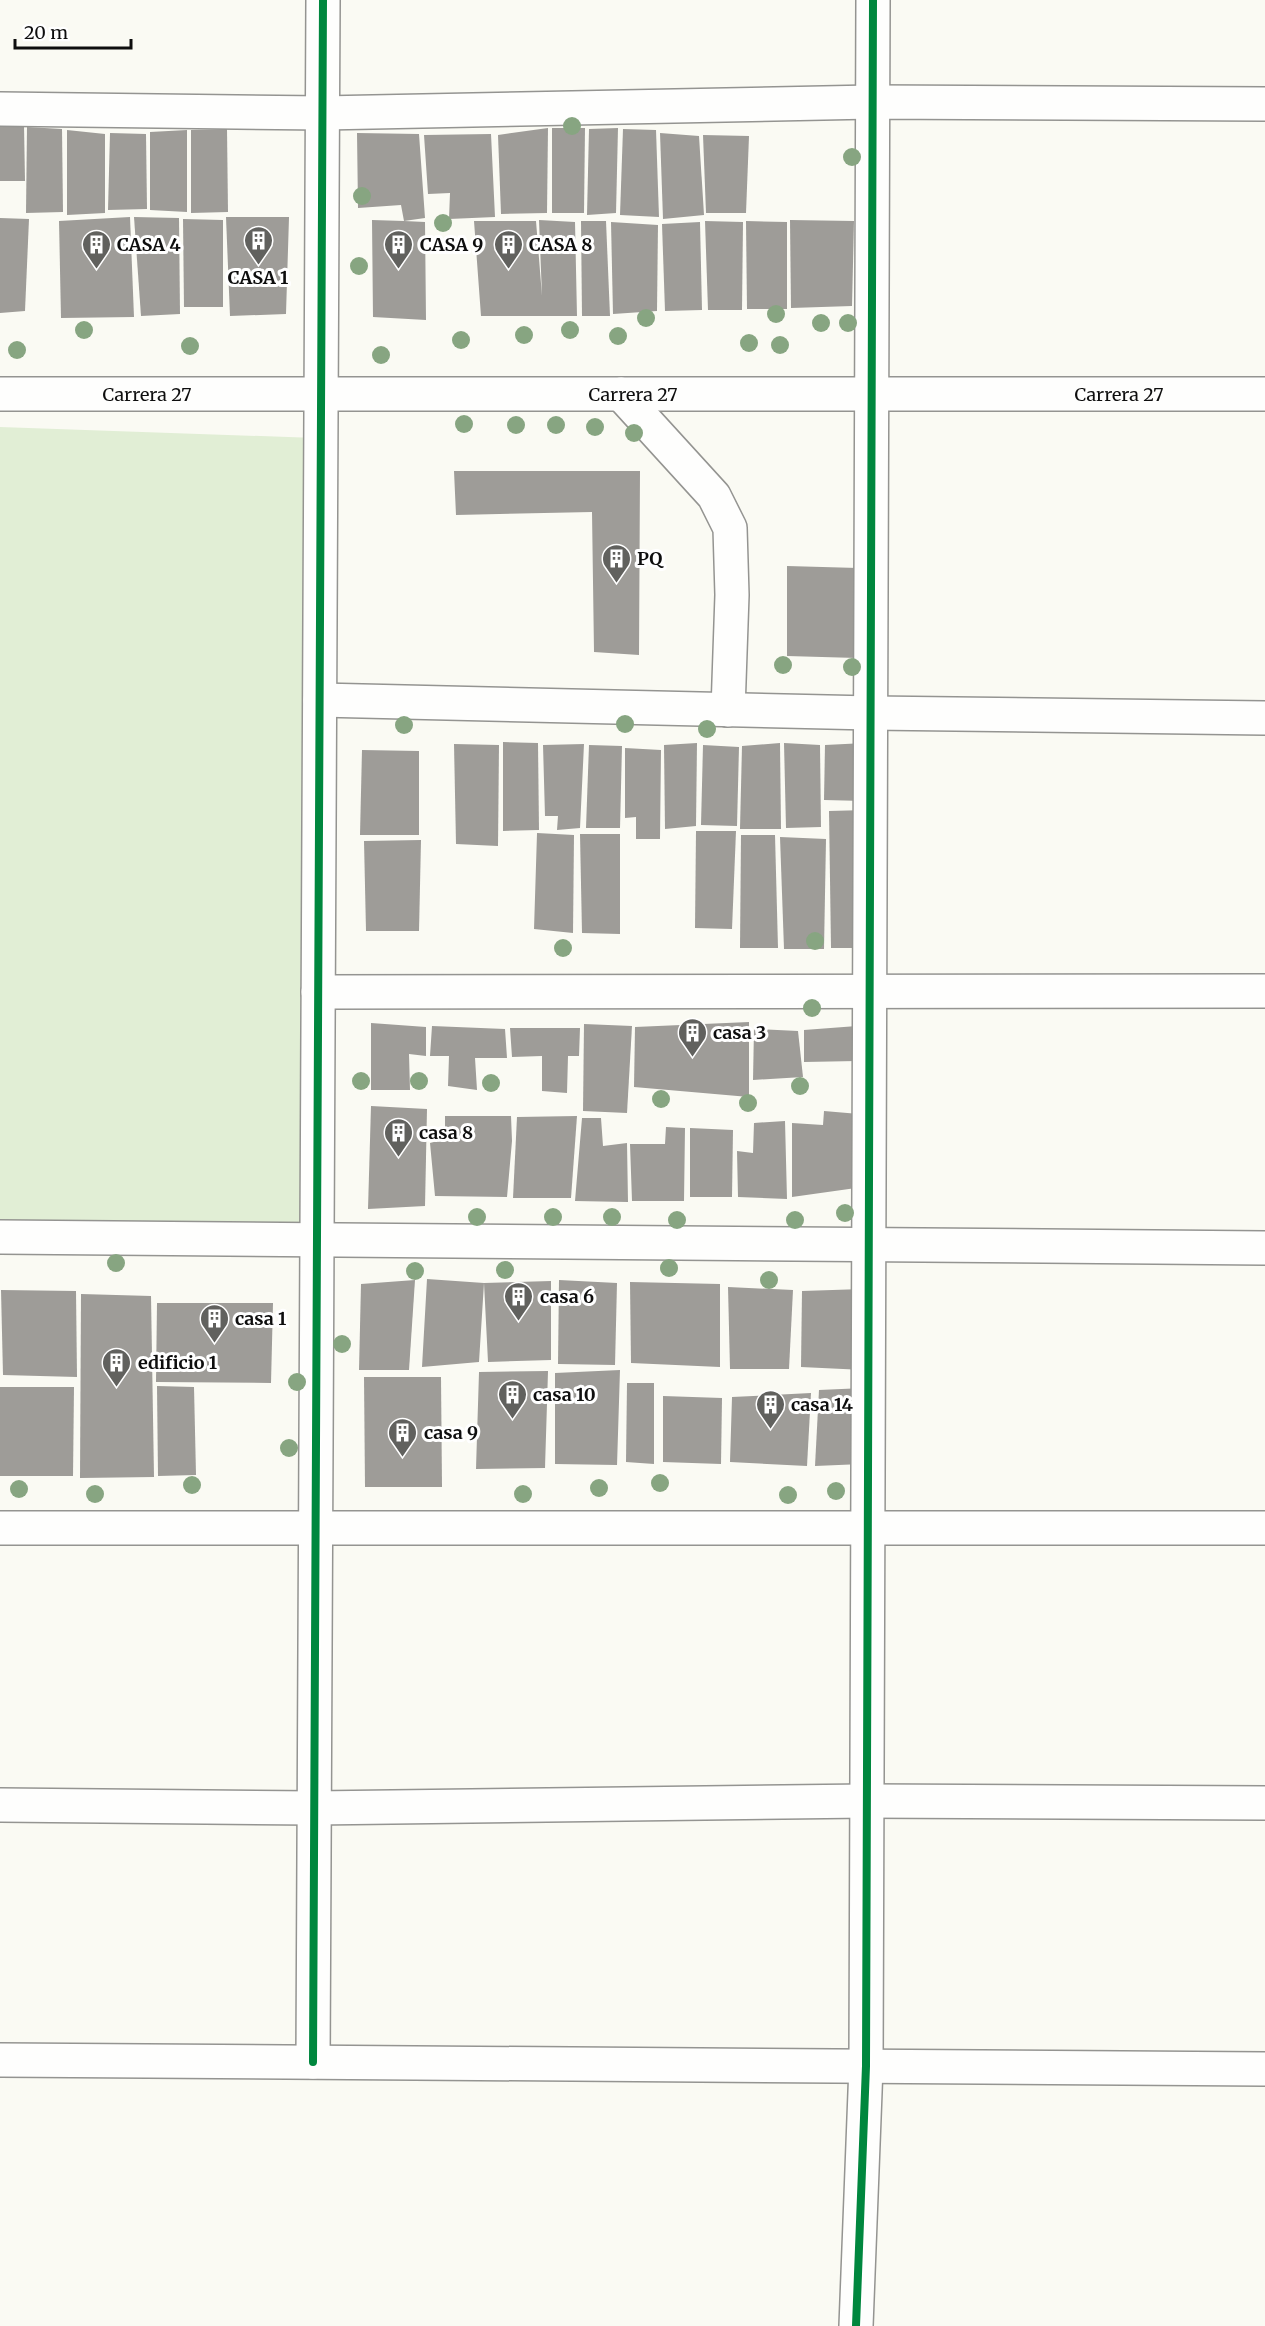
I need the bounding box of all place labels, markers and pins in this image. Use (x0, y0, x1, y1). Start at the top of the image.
building icon: CASA 1 (242, 224, 274, 266)
building icon: CASA 4 (80, 228, 112, 270)
building icon: CASA 9 (383, 228, 415, 270)
building icon: CASA 8 (492, 228, 524, 270)
place label: CASA 4 (117, 233, 181, 256)
place label: CASA 9 (420, 233, 483, 256)
place label: CASA 8 (529, 233, 593, 256)
place label: CASA 1 (228, 266, 288, 289)
building icon: PQ (600, 542, 632, 584)
place label: PQ (637, 547, 664, 570)
building icon: casa 3 (676, 1016, 708, 1058)
place label: casa 3 (713, 1021, 766, 1044)
building icon: casa 8 (382, 1116, 414, 1158)
place label: casa 8 (419, 1121, 473, 1144)
building icon: casa 6 (503, 1280, 535, 1322)
place label: casa 6 (540, 1285, 594, 1308)
building icon: casa 1 (198, 1302, 230, 1344)
place label: casa 1 (235, 1307, 286, 1330)
building icon: edificio 1 (101, 1346, 133, 1388)
place label: edificio 1 (138, 1351, 217, 1374)
building icon: casa 10 (496, 1378, 528, 1420)
place label: casa 10 (533, 1383, 596, 1406)
building icon: casa 14 (754, 1388, 786, 1430)
place label: casa 14 (791, 1393, 853, 1416)
building icon: casa 9 (387, 1416, 419, 1458)
place label: casa 9 (424, 1421, 478, 1444)

